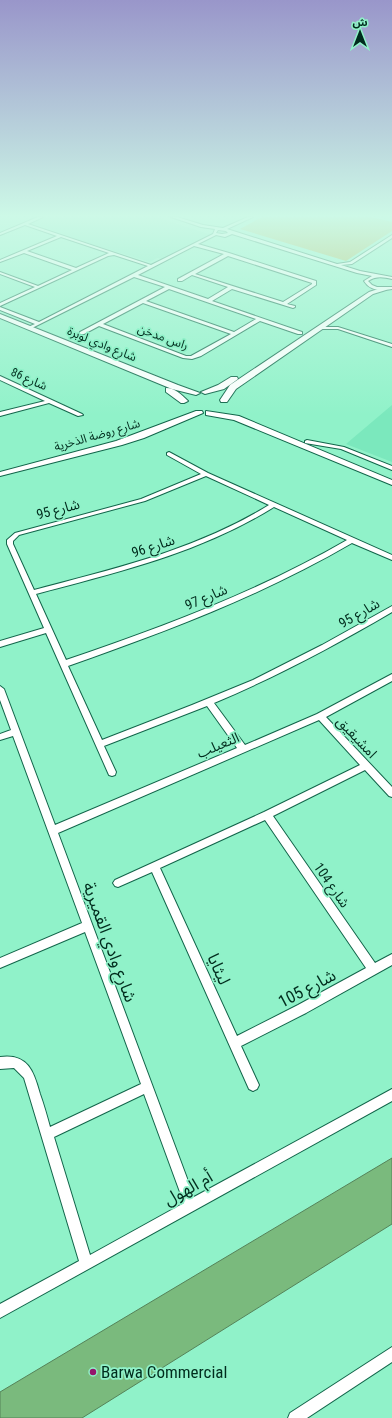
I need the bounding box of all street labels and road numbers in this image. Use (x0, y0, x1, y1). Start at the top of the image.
street label: راس مدخن (136, 321, 190, 353)
street label: شارع وادي لوبرة (64, 324, 139, 367)
street label: شارع 86 (8, 365, 49, 395)
street label: شارع روضة الذخرية (52, 416, 142, 456)
street label: شارع 95 (35, 496, 82, 525)
street label: شارع 96 (129, 532, 178, 563)
street label: شارع 97 (182, 581, 231, 616)
street label: شارع 95 (336, 595, 384, 634)
street label: امشيقيق (332, 713, 380, 763)
street label: الثعيلب (195, 729, 242, 761)
street label: شارع 104 (308, 859, 353, 912)
street label: شارع وادي القميرية (76, 879, 141, 1006)
street label: ليثايا (203, 950, 235, 988)
street label: شارع 105 (275, 965, 341, 1014)
street label: أم الهول (160, 1166, 218, 1212)

